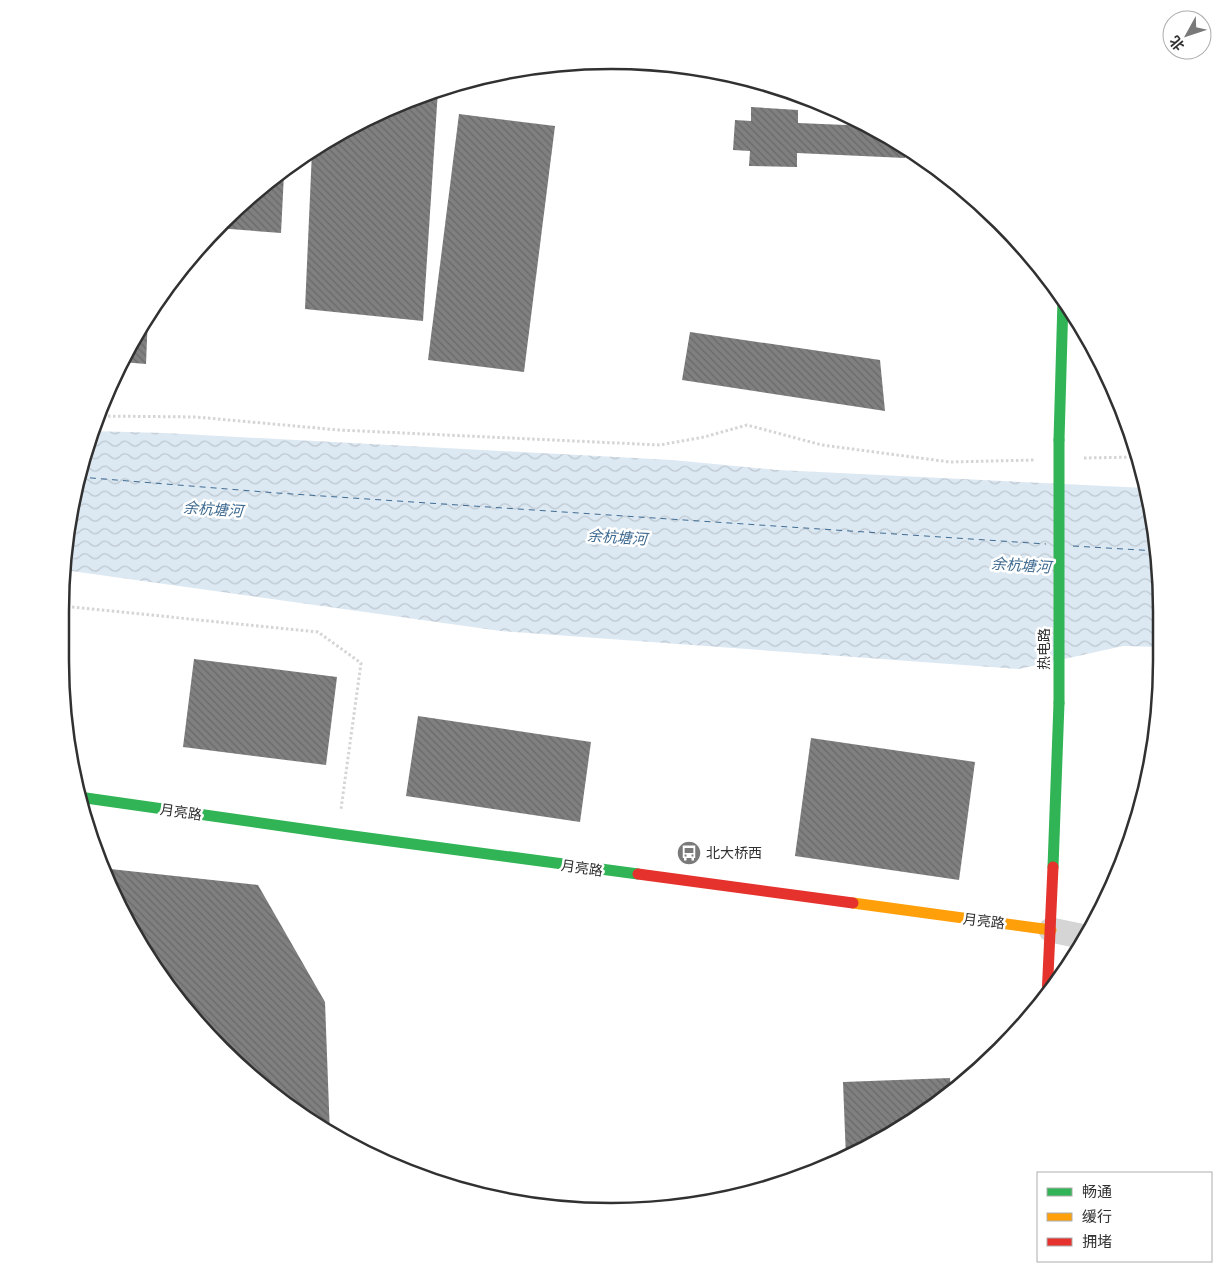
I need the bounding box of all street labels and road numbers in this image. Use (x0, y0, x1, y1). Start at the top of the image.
street label: 热电路 (1035, 628, 1053, 670)
street label: 月亮路 (159, 800, 203, 824)
street label: 月亮路 (560, 856, 604, 880)
street label: 月亮路 (962, 910, 1006, 932)

